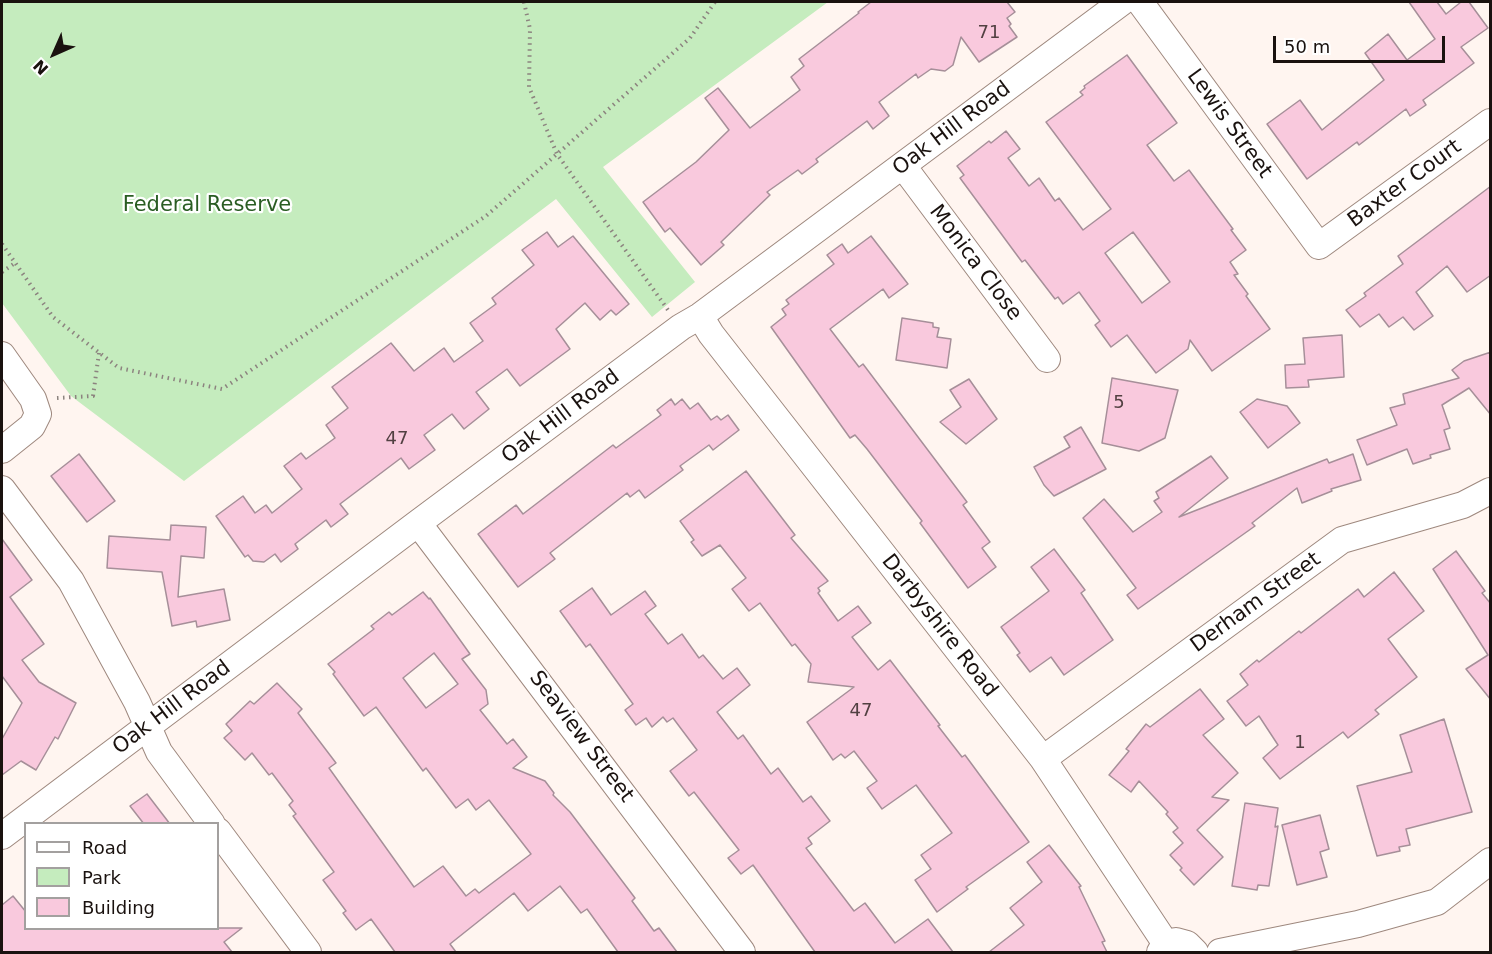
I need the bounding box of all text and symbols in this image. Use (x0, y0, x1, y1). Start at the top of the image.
house number: 71 (978, 22, 1000, 44)
north arrow (24, 24, 84, 84)
scale bar (1276, 24, 1448, 62)
text: 50 m (1284, 36, 1330, 57)
text: N (29, 56, 52, 79)
street label: Lewis Street (1181, 65, 1277, 183)
street label: Oak Hill Road (888, 77, 1016, 181)
street label: Baxter Court (1343, 134, 1467, 234)
park label: Federal Reserve (123, 193, 291, 219)
street label: Monica Close (923, 200, 1027, 326)
street label: Oak Hill Road (497, 365, 625, 469)
house number: 5 (1113, 392, 1125, 414)
house number: 47 (386, 428, 408, 450)
street label: Derham Street (1186, 547, 1326, 659)
street label: Darbyshire Road (876, 550, 1002, 702)
street label: Oak Hill Road (108, 656, 236, 760)
street label: Seaview Street (523, 666, 639, 808)
house number: 47 (850, 700, 872, 722)
house number: 1 (1294, 732, 1306, 754)
legend (24, 822, 219, 930)
text: Road (82, 837, 127, 858)
text: Park (82, 867, 121, 888)
text: Building (82, 897, 155, 918)

